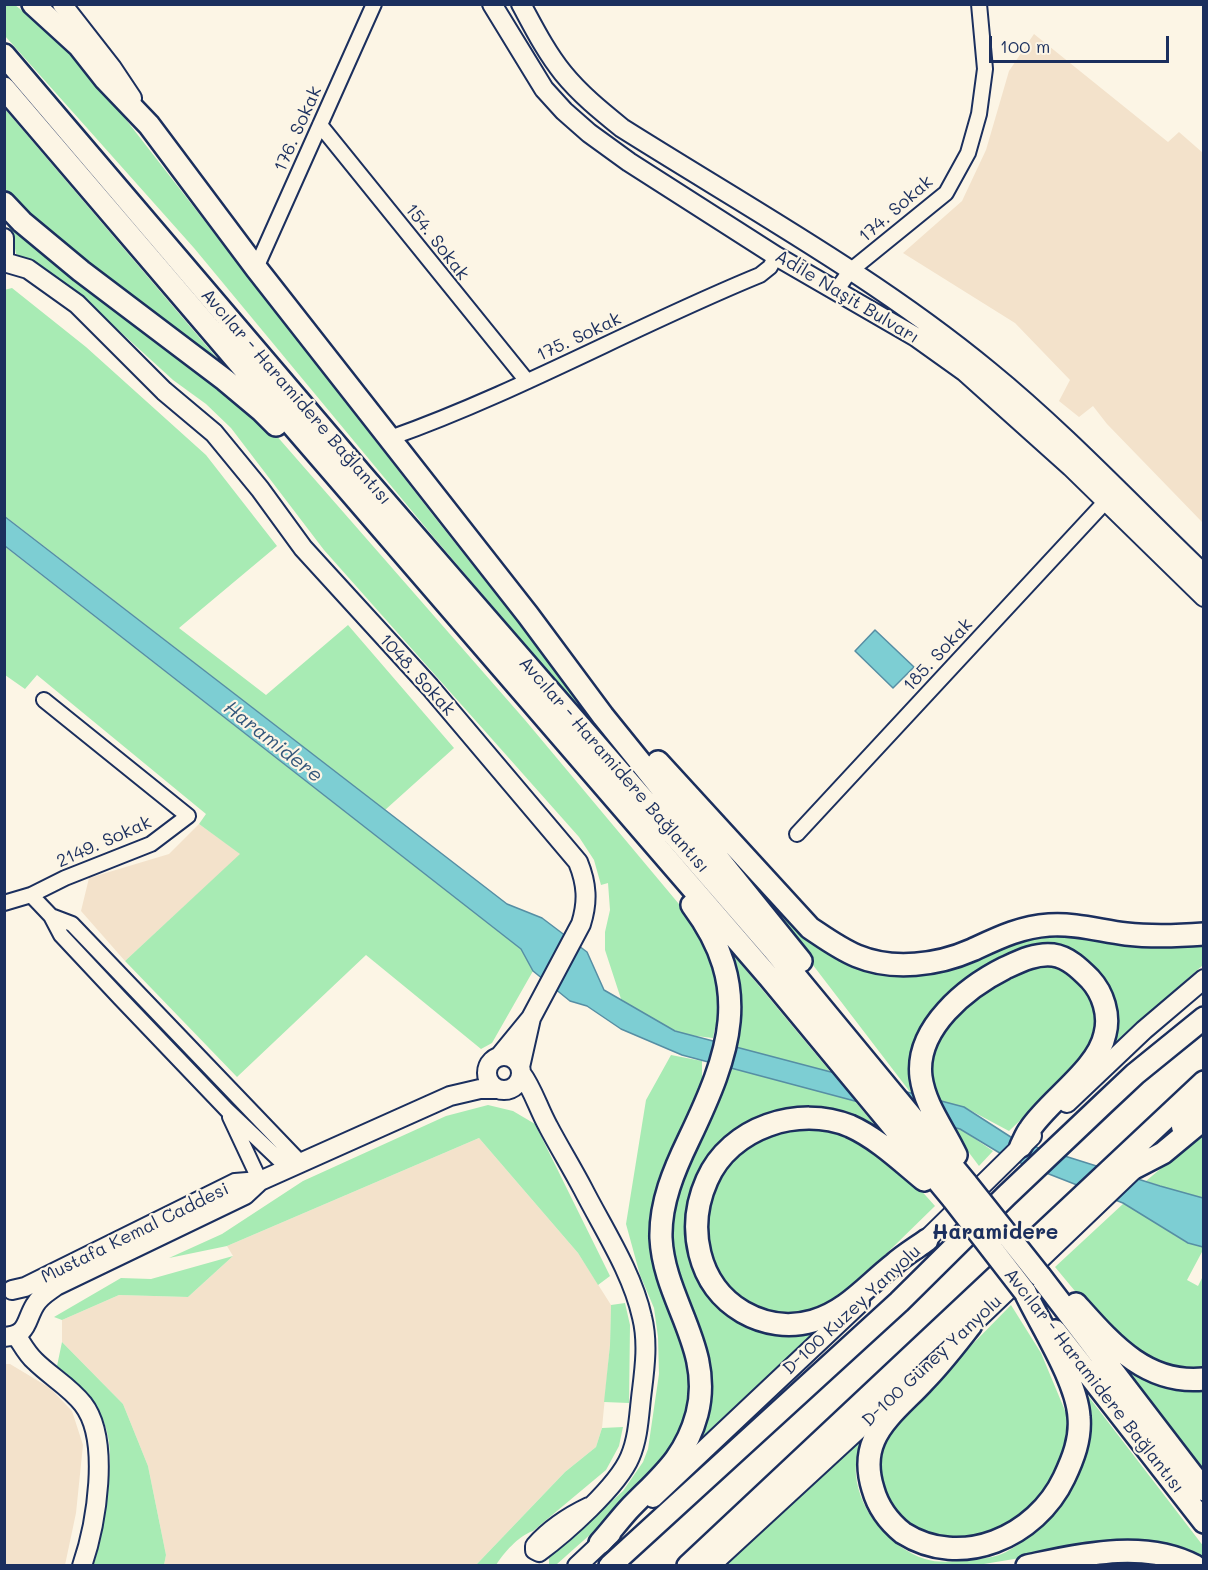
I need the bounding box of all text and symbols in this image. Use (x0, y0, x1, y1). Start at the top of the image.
scale bar (992, 24, 1172, 62)
text: 100 m (1000, 34, 1050, 58)
street label: 176. Sokak (270, 83, 326, 175)
street label: 174. Sokak (855, 171, 937, 247)
street label: 154. Sokak (400, 199, 474, 285)
street label: Adile Naşit Bulvarı (771, 245, 923, 349)
street label: Avcılar - Haramidere Bağlantısı (196, 284, 396, 510)
street label: 175. Sokak (533, 308, 625, 366)
street label: 185. Sokak (899, 614, 977, 696)
street label: 1048. Sokak (375, 630, 459, 720)
street label: Avcılar - Haramidere Bağlantısı (514, 652, 714, 878)
water label: Haramidere (219, 696, 327, 788)
street label: 2149. Sokak (53, 811, 155, 873)
street label: Mustafa Kemal Caddesi (38, 1178, 232, 1288)
district label: Haramidere (932, 1220, 1058, 1246)
street label: D-100 Kuzey Yanyolu (779, 1241, 925, 1379)
street label: Avcılar - Haramidere Bağlantısı (999, 1264, 1189, 1498)
street label: D-100 Güney Yanyolu (858, 1291, 1006, 1431)

